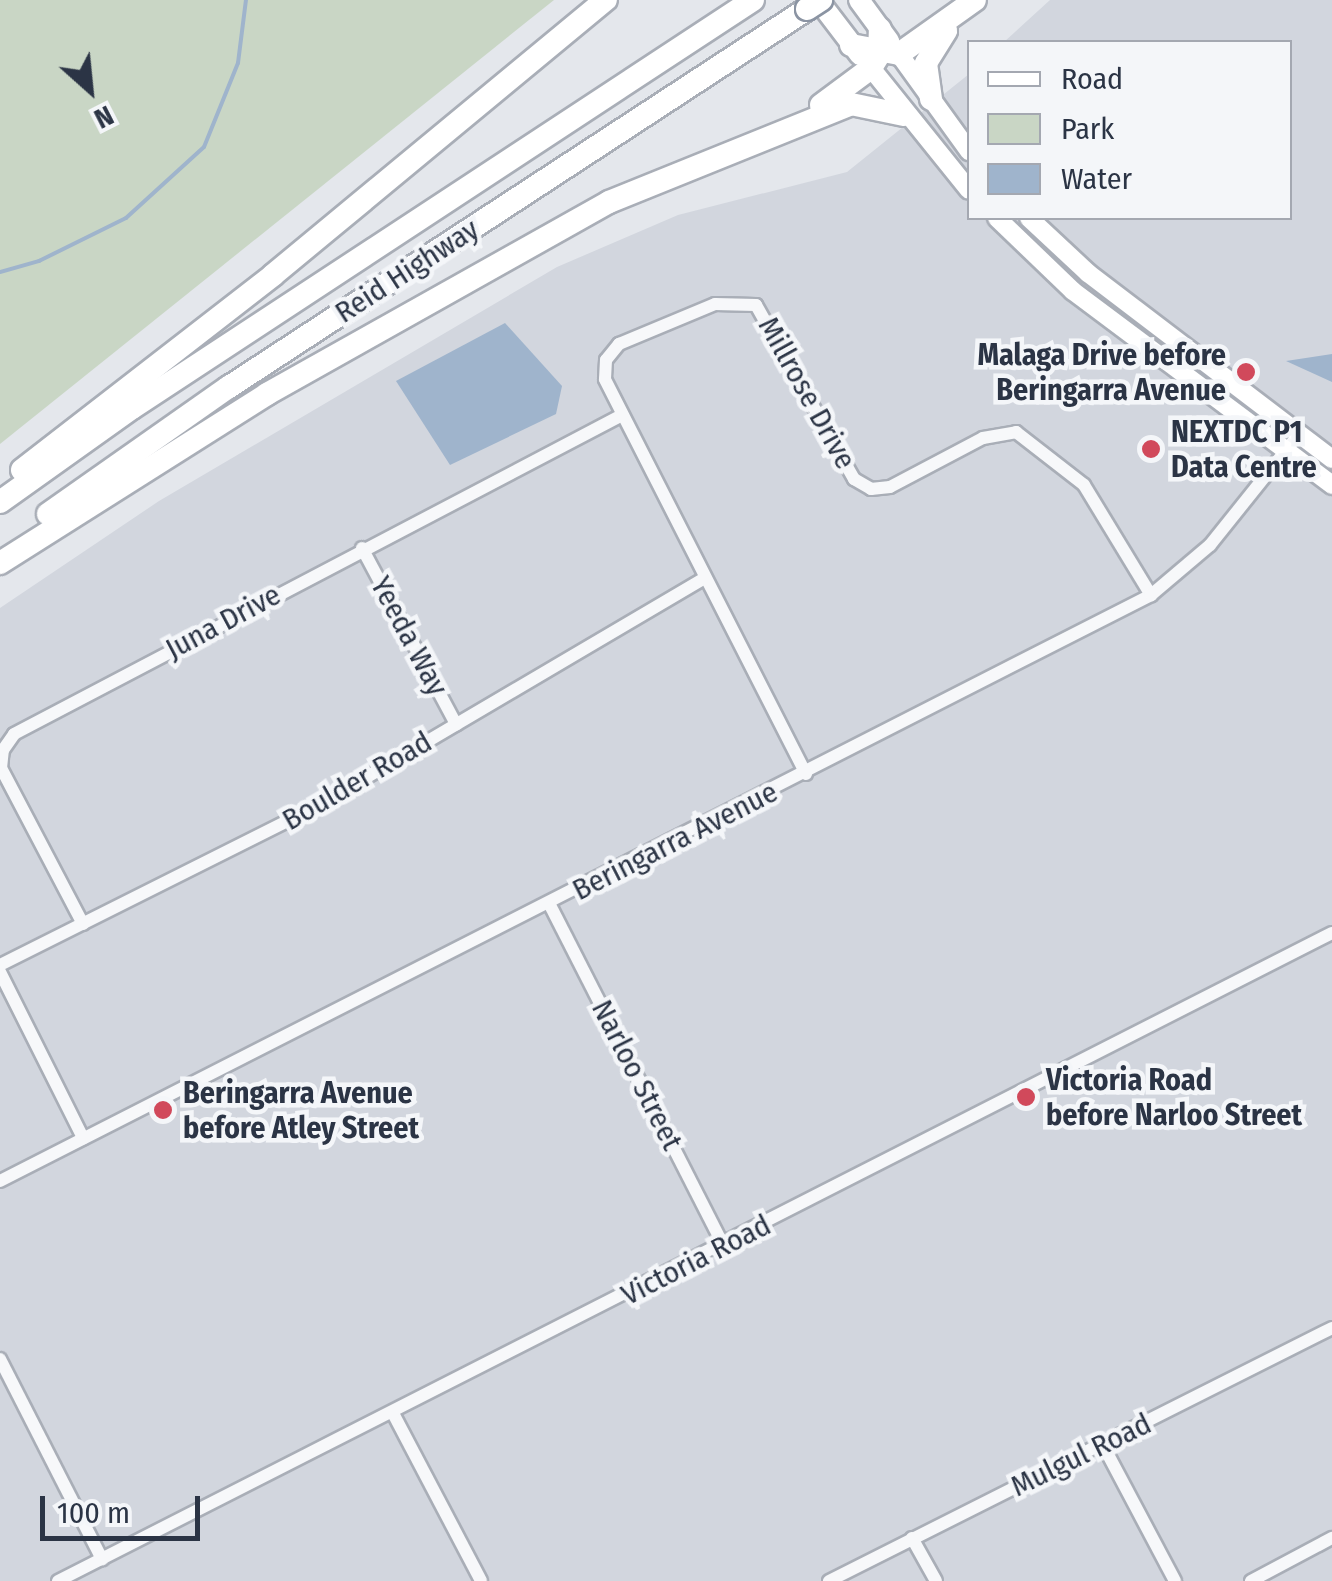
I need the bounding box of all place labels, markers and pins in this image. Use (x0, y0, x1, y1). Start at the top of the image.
place label: Malaga Drive before Beringarra Avenue (977, 337, 1226, 408)
marker: Malaga Drive before Beringarra Avenue (1235, 361, 1257, 383)
place label: NEXTDC P1 Data Centre (1171, 414, 1317, 484)
marker: NEXTDC P1 Data Centre (1140, 438, 1162, 460)
place label: Victoria Road before Narloo Street (1046, 1062, 1302, 1132)
place label: Beringarra Avenue before Atley Street (183, 1075, 419, 1146)
marker: Victoria Road before Narloo Street (1015, 1086, 1037, 1108)
marker: Beringarra Avenue before Atley Street (152, 1099, 174, 1121)

